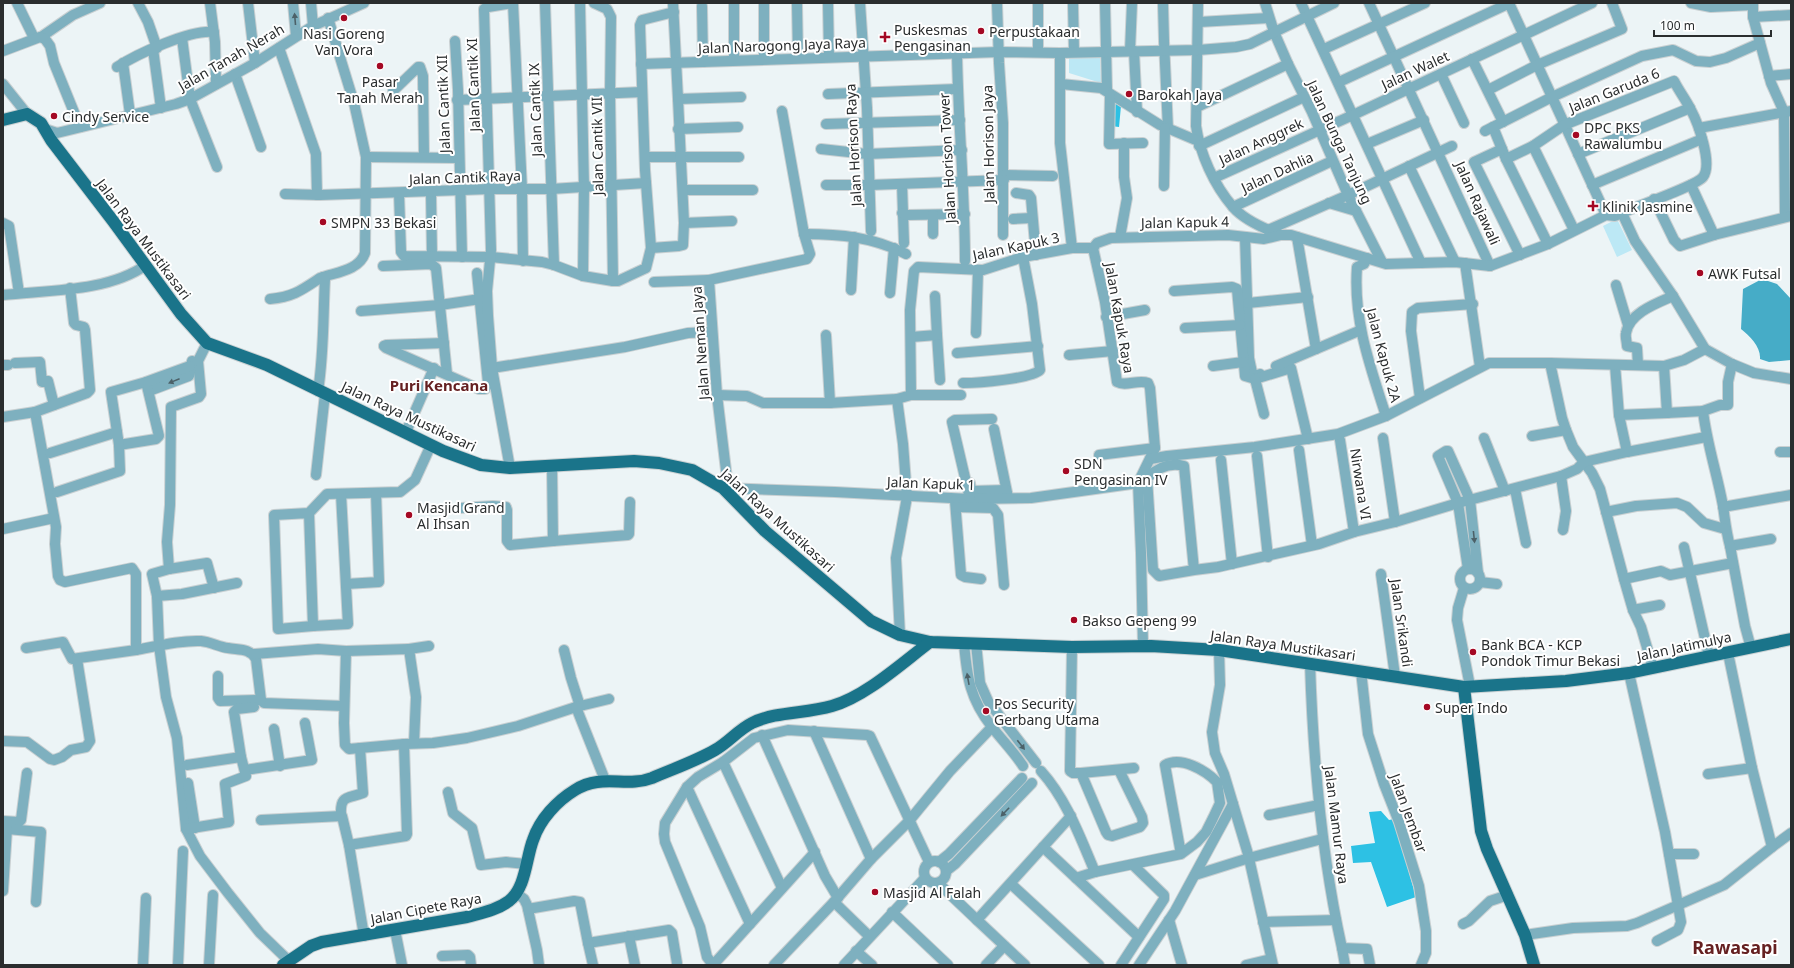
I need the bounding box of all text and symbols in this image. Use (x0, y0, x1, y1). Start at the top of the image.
scale bar (1654, 12, 1771, 38)
one-way arrow (291, 13, 298, 25)
marker: Nasi Goreng Van Vora (339, 13, 349, 23)
text: 100 m (1660, 17, 1695, 34)
street label: Jalan Tanah Nerah (173, 19, 287, 96)
place label: Puskesmas Pengasinan (894, 20, 971, 55)
place label: Perpustakaan (989, 22, 1080, 41)
place label: Nasi Goreng Van Vora (303, 24, 385, 59)
marker: Perpustakaan (976, 26, 986, 36)
marker: Puskesmas Pengasinan (879, 31, 891, 43)
street label: Jalan Narogong Jaya Raya (696, 33, 866, 57)
street label: Jalan Cantik XI (462, 38, 484, 134)
street label: Jalan Walet (1376, 46, 1452, 95)
street label: Jalan Cantik XII (432, 54, 454, 155)
marker: Pasar Tanah Merah (375, 61, 385, 71)
street label: Jalan Cantik IX (524, 62, 546, 159)
street label: Jalan Garuda 6 (1564, 63, 1662, 118)
place label: Pasar Tanah Merah (337, 72, 423, 107)
street label: Jalan Bunga Tanjung (1302, 75, 1377, 207)
street label: Jalan Horison Raya (840, 83, 866, 209)
street label: Jalan Horison Jaya (977, 85, 999, 205)
place label: Barokah Jaya (1137, 85, 1222, 104)
marker: Barokah Jaya (1124, 89, 1134, 99)
street label: Jalan Horison Tower (934, 92, 960, 226)
street label: Jalan Cantik VII (587, 96, 607, 197)
place label: Cindy Service (62, 107, 149, 126)
marker: Cindy Service (49, 111, 59, 121)
street label: Jalan Anggrek (1214, 113, 1307, 170)
place label: DPC PKS Rawalumbu (1584, 118, 1662, 153)
marker: DPC PKS Rawalumbu (1571, 130, 1581, 140)
street label: Jalan Dahlia (1236, 147, 1316, 198)
street label: Jalan Rajawali (1450, 156, 1505, 248)
street label: Jalan Cantik Raya (407, 166, 521, 189)
street label: Jalan Raya Mustikasari (91, 173, 196, 303)
place label: Klinik Jasmine (1602, 197, 1693, 216)
marker: Klinik Jasmine (1587, 200, 1599, 212)
street label: Jalan Kapuk 4 (1139, 212, 1229, 232)
place label: SMPN 33 Bekasi (331, 213, 436, 232)
marker: SMPN 33 Bekasi (318, 217, 328, 227)
street label: Jalan Kapuk 3 (969, 228, 1061, 265)
street label: Jalan Kapuk Raya (1101, 259, 1139, 375)
place label: AWK Futsal (1708, 264, 1781, 283)
marker: AWK Futsal (1695, 268, 1705, 278)
street label: Jalan Neman Jaya (687, 286, 714, 402)
street label: Jalan Kapuk 2A (1362, 304, 1406, 404)
district label: Puri Kencana (390, 375, 488, 395)
street label: Jalan Raya Mustikasari (337, 376, 479, 456)
one-way arrow (168, 379, 180, 385)
street label: Nirwana VI (1346, 447, 1376, 521)
place label: SDN Pengasinan IV (1074, 454, 1168, 489)
street label: Jalan Raya Mustikasari (716, 463, 839, 576)
marker: SDN Pengasinan IV (1061, 466, 1071, 476)
street label: Jalan Kapuk 1 (885, 472, 975, 494)
place label: Masjid Grand Al Ihsan (417, 498, 505, 533)
marker: Masjid Grand Al Ihsan (404, 510, 414, 520)
one-way arrow (1471, 531, 1477, 543)
street label: Jalan Srikandi (1386, 576, 1418, 668)
place label: Bakso Gepeng 99 (1082, 611, 1197, 630)
marker: Bakso Gepeng 99 (1069, 615, 1079, 625)
street label: Jalan Raya Mustikasari (1207, 625, 1357, 665)
street label: Jalan Jatimulya (1633, 627, 1733, 666)
place label: Bank BCA - KCP Pondok Timur Bekasi (1481, 635, 1620, 670)
marker: Bank BCA - KCP Pondok Timur Bekasi (1468, 647, 1478, 657)
one-way arrow (965, 672, 971, 685)
place label: Pos Security Gerbang Utama (994, 694, 1099, 729)
place label: Super Indo (1435, 698, 1508, 717)
marker: Super Indo (1422, 702, 1432, 712)
marker: Pos Security Gerbang Utama (981, 706, 991, 716)
one-way arrow (1017, 740, 1025, 751)
street label: Jalan Mamur Raya (1320, 763, 1354, 885)
street label: Jalan Jembar (1385, 769, 1432, 855)
one-way arrow (1000, 807, 1010, 817)
place label: Masjid Al Falah (883, 883, 981, 902)
marker: Masjid Al Falah (870, 887, 880, 897)
street label: Jalan Cipete Raya (367, 888, 483, 928)
district label: Rawasapi (1692, 935, 1778, 959)

